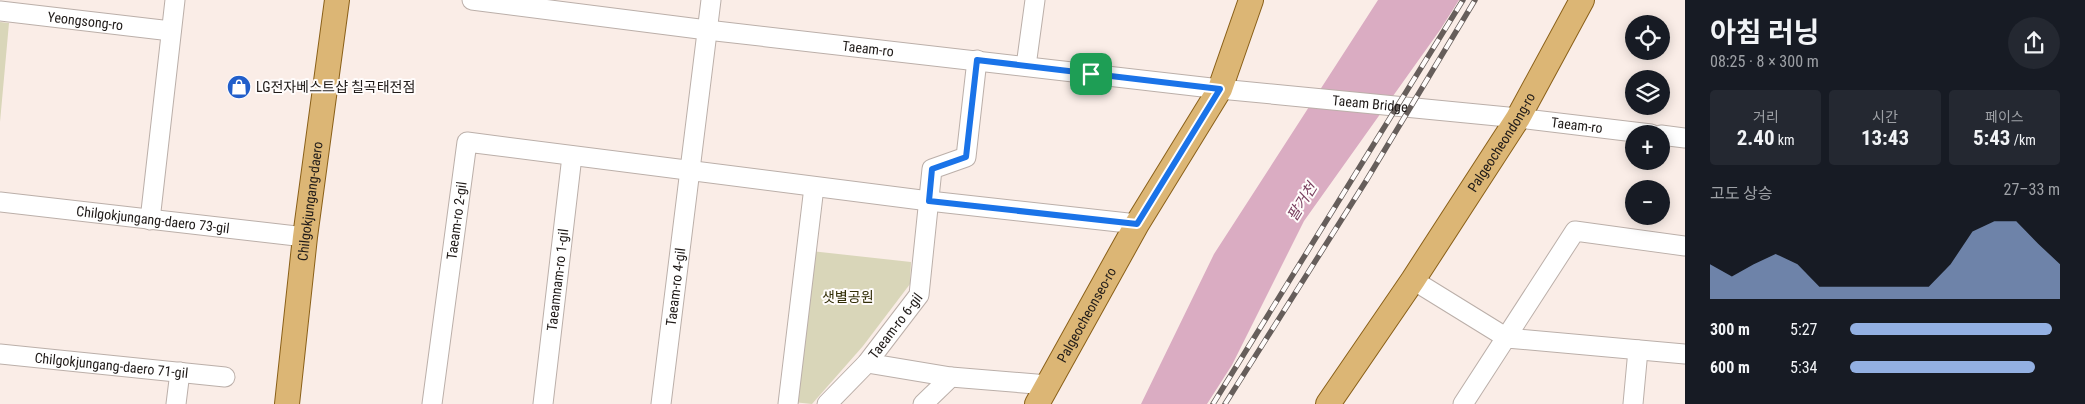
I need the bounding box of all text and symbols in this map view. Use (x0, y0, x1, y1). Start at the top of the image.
street label: Yeongsong-ro (47, 9, 124, 33)
map controls (1625, 15, 1670, 225)
button: locate (1625, 15, 1670, 60)
text: 아침 러닝 (1710, 16, 1820, 49)
button: share (2008, 17, 2060, 69)
street label: Taeam-ro (841, 38, 895, 59)
text: 08:25 · 8 × 300 m (1710, 52, 1819, 71)
pin (1070, 53, 1112, 95)
icon: arrive (1077, 60, 1105, 88)
button: layers (1625, 70, 1670, 115)
shop icon: LG전자베스트샵 칠곡태전점 (226, 74, 252, 100)
place label: LG전자베스트샵 칠곡태전점 (256, 79, 415, 95)
street label: Palgeocheondong-ro (1464, 90, 1538, 195)
street label: Taeam Bridge (1331, 92, 1409, 115)
text: 거리 (1753, 109, 1779, 125)
text: 시간 (1872, 109, 1898, 125)
text: 페이스 (1985, 109, 2024, 125)
street label: Taeam-ro (1550, 114, 1604, 136)
button: + (1625, 125, 1670, 170)
text: 2.40 (1737, 126, 1775, 150)
text: 13:43 (1861, 126, 1909, 150)
text: 5:43 (1973, 126, 2010, 150)
text: km (1775, 132, 1795, 148)
text: /km (2010, 132, 2036, 148)
street label: Chilgokjungang-daero (294, 141, 326, 262)
water label: 팔거천 (1283, 178, 1322, 224)
button: − (1625, 180, 1670, 225)
text: 27–33 m (2004, 180, 2060, 199)
street label: Taeam-ro 2-gil (443, 181, 470, 261)
text: 고도 상승 (1710, 184, 1773, 203)
street label: Chilgokjungang-daero 73-gil (75, 203, 230, 236)
street label: Taeamnam-ro 1-gil (544, 228, 571, 332)
street label: Taeam-ro 4-gil (663, 247, 688, 327)
street label: Palgeocheonseo-ro (1054, 264, 1119, 365)
park label: 샛별공원 (822, 289, 874, 305)
street label: Taeam-ro 6-gil (865, 290, 926, 362)
text: 300 m (1710, 320, 1750, 339)
text: 5:27 (1790, 320, 1817, 339)
street label: Chilgokjungang-daero 71-gil (34, 350, 189, 381)
text: 600 m (1710, 358, 1750, 377)
text: 5:34 (1790, 358, 1817, 377)

